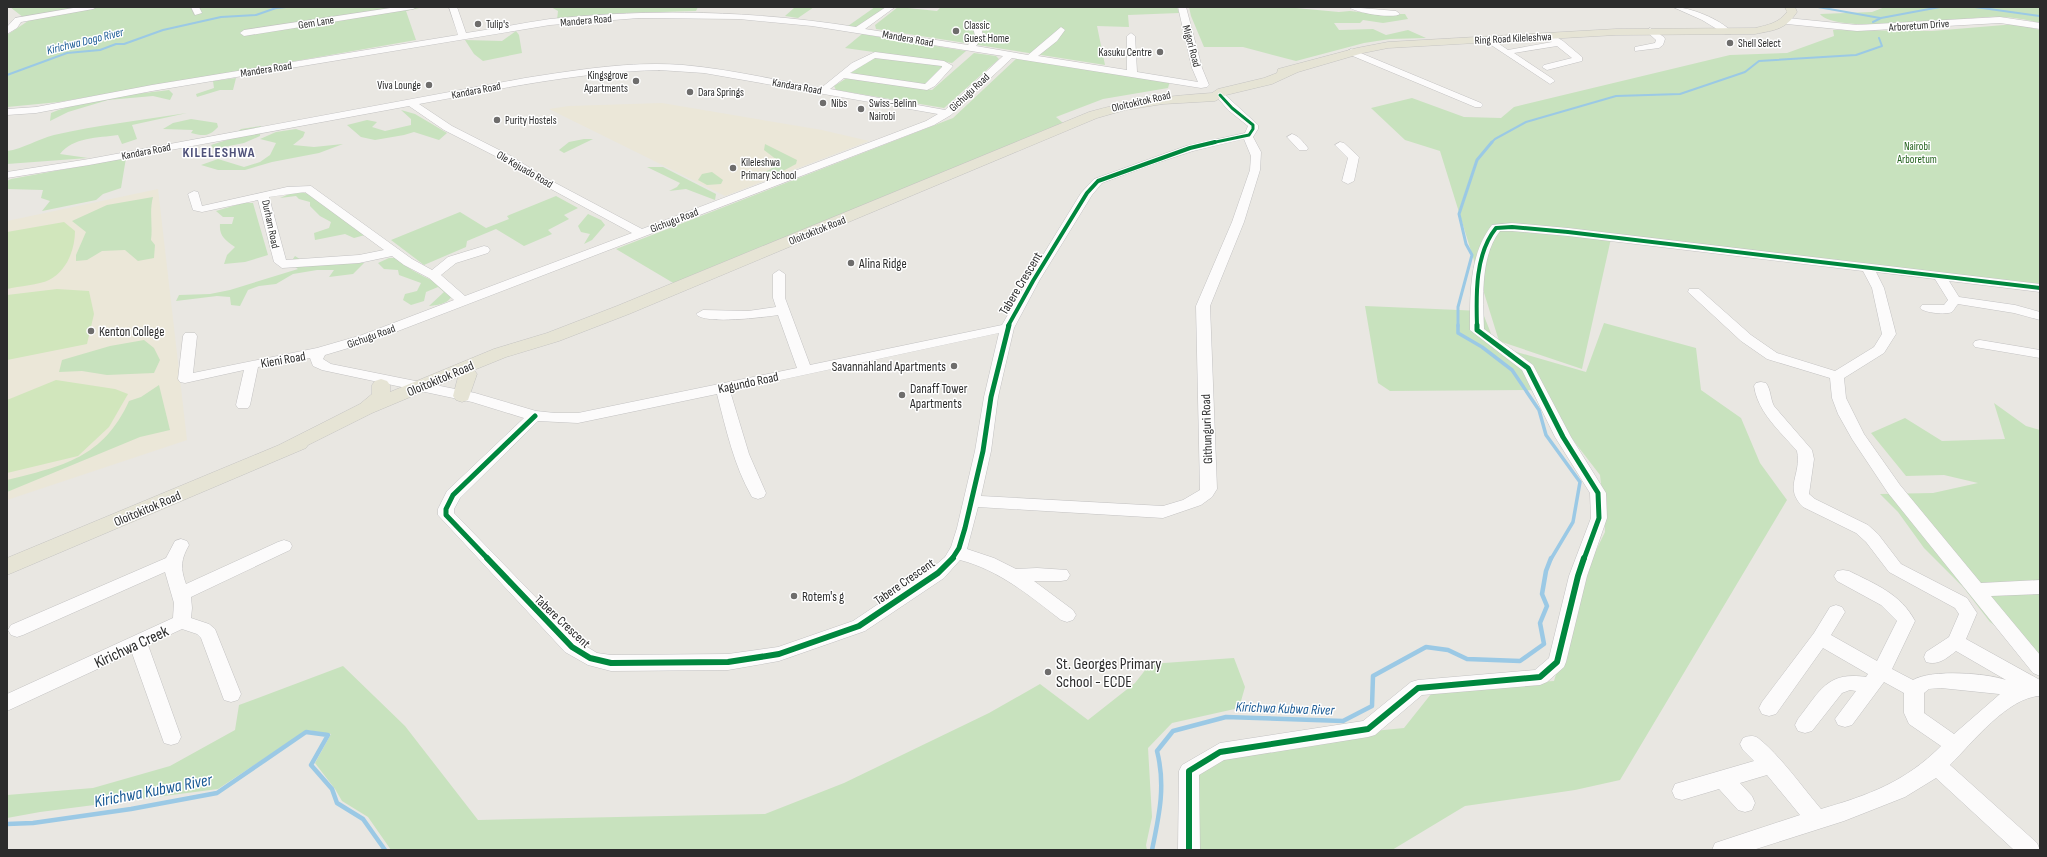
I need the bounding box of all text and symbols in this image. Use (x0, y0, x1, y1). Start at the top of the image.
street label: Mandera Road (560, 12, 613, 29)
street label: Gem Lane (297, 13, 335, 32)
street label: Arboretum Drive (1887, 17, 1950, 34)
place label: Tulip's (486, 18, 509, 31)
marker: Tulip's (473, 19, 483, 29)
place label: Classic Guest Home (964, 19, 1009, 45)
street label: Migori Road (1180, 24, 1203, 69)
water label: Kirichwa Dogo River (45, 25, 126, 58)
marker: Classic Guest Home (951, 26, 961, 36)
street label: Mandera Road (881, 28, 935, 49)
street label: Ring Road Kileleshwa (1474, 30, 1552, 47)
place label: Shell Select (1738, 37, 1782, 50)
marker: Shell Select (1725, 38, 1735, 48)
place label: Kasuku Centre (1099, 46, 1152, 59)
marker: Kasuku Centre (1155, 47, 1165, 57)
street label: Mandera Road (239, 59, 293, 80)
place label: Kingsgrove Apartments (583, 69, 628, 95)
street label: Gichugu Road (947, 70, 992, 114)
marker: Kingsgrove Apartments (631, 76, 641, 86)
street label: Kandara Road (771, 76, 823, 97)
place label: Viva Lounge (377, 79, 421, 92)
street label: Kandara Road (450, 79, 502, 102)
marker: Viva Lounge (424, 80, 434, 90)
place label: Dara Springs (698, 86, 744, 99)
marker: Dara Springs (685, 87, 695, 97)
street label: Oloitokitok Road (1110, 88, 1172, 115)
place label: Nibs (831, 97, 847, 110)
place label: Swiss-Belinn Nairobi (869, 97, 917, 123)
marker: Nibs (818, 98, 828, 108)
marker: Swiss-Belinn Nairobi (856, 104, 866, 114)
place label: Purity Hostels (505, 114, 557, 127)
marker: Purity Hostels (492, 115, 502, 125)
street label: Kandara Road (120, 140, 172, 163)
park label: Nairobi Arboretum (1896, 140, 1937, 166)
district label: KILELESHWA (183, 144, 255, 161)
street label: Ole Kejuado Road (494, 148, 556, 191)
place label: Kileleshwa Primary School (741, 156, 796, 182)
marker: Kileleshwa Primary School (728, 163, 738, 173)
street label: Durham Road (259, 199, 282, 250)
street label: Gichugu Road (648, 205, 700, 236)
street label: Oloitokitok Road (787, 213, 848, 248)
street label: Tabere Crescent (996, 249, 1046, 318)
place label: Alina Ridge (858, 256, 907, 272)
marker: Alina Ridge (846, 258, 856, 268)
street label: Gichugu Road (345, 322, 397, 351)
place label: Kenton College (99, 324, 164, 340)
marker: Kenton College (86, 326, 96, 336)
street label: Kieni Road (259, 348, 307, 372)
street label: Oloitokitok Road (404, 358, 476, 400)
place label: Savannahland Apartments (832, 359, 946, 375)
marker: Savannahland Apartments (949, 361, 959, 371)
street label: Kagundo Road (716, 369, 780, 397)
place label: Danaff Tower Apartments (909, 381, 968, 412)
marker: Danaff Tower Apartments (897, 390, 907, 400)
street label: Githunguri Road (1198, 394, 1216, 464)
street label: Oloitokitok Road (111, 488, 183, 530)
street label: Tabere Crescent (871, 555, 938, 609)
place label: Rotem's g (802, 589, 844, 605)
marker: Rotem's g (789, 591, 799, 601)
street label: Tabere Crescent (531, 592, 594, 652)
street label: Kirichwa Creek (92, 622, 172, 673)
place label: St. Georges Primary School - ECDE (1056, 655, 1161, 692)
marker: St. Georges Primary School - ECDE (1043, 667, 1053, 677)
water label: Kirichwa Kubwa River (1235, 698, 1336, 719)
water label: Kirichwa Kubwa River (93, 770, 215, 812)

